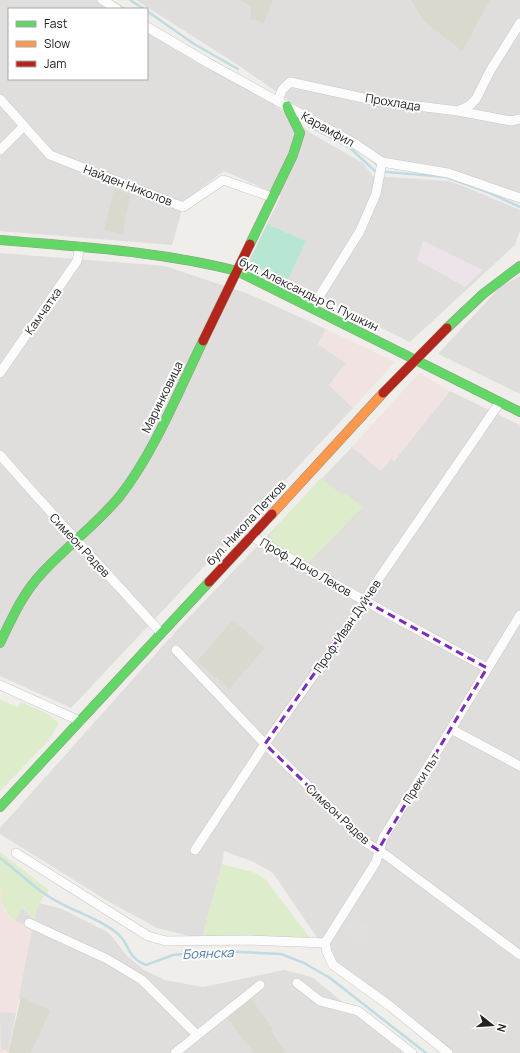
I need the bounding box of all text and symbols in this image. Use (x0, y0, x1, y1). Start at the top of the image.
legend (8, 8, 148, 80)
text: Fast (44, 15, 68, 32)
text: Slow (44, 35, 70, 52)
text: Jam (44, 55, 66, 72)
street label: Прохлада (364, 89, 422, 115)
street label: Карамфил (298, 107, 358, 151)
street label: Найден Николов (81, 160, 175, 210)
street label: бул. Александър С. Пушкин (236, 253, 382, 335)
street label: Камчатка (21, 284, 65, 338)
street label: Маринковица (137, 358, 187, 436)
street label: бул. Никола Петков (202, 477, 290, 569)
street label: Симеон Радев (46, 509, 115, 581)
street label: Проф. Дочо Леков (257, 534, 355, 600)
street label: Проф. Иван Дуйчев (309, 576, 385, 676)
street label: Преки път (399, 749, 443, 807)
street label: Симеон Радев (302, 780, 374, 849)
water label: Боянска (182, 943, 235, 963)
north arrow (472, 1005, 512, 1045)
text: N (494, 1022, 510, 1034)

